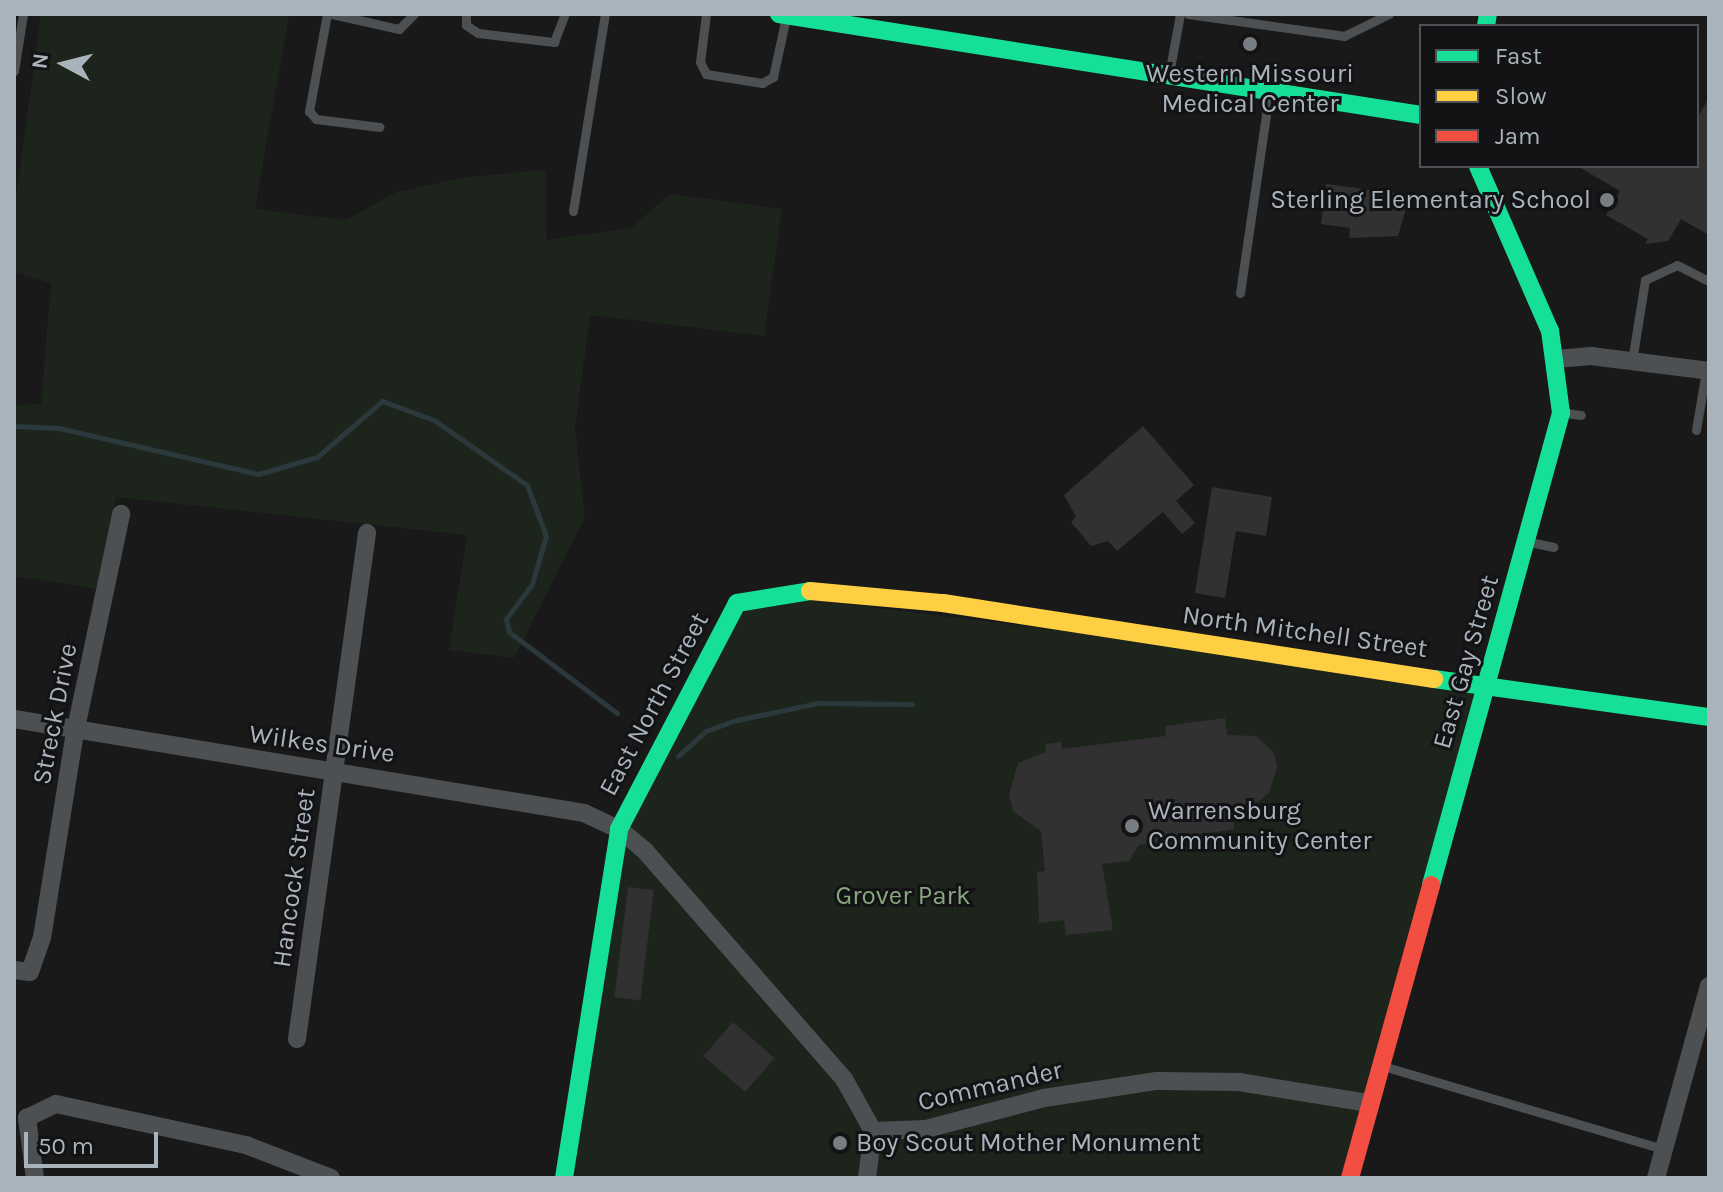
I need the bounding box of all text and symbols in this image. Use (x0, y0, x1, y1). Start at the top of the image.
north arrow (24, 24, 104, 104)
legend (1419, 24, 1699, 168)
marker: Western Missouri Medical Center (1239, 33, 1261, 55)
text: Fast (1495, 42, 1542, 70)
text: N (26, 52, 54, 70)
place label: Western Missouri Medical Center (1146, 58, 1354, 120)
text: Slow (1495, 82, 1547, 110)
text: Jam (1495, 122, 1540, 150)
place label: Sterling Elementary School (1270, 184, 1591, 216)
marker: Sterling Elementary School (1598, 191, 1616, 209)
street label: East Gay Street (1426, 572, 1506, 752)
street label: North Mitchell Street (1180, 599, 1430, 665)
street label: East North Street (593, 607, 715, 801)
street label: Streck Drive (26, 641, 84, 787)
street label: Wilkes Drive (247, 718, 397, 770)
street label: Hancock Street (266, 786, 322, 970)
place label: Warrensburg Community Center (1148, 795, 1372, 856)
marker: Warrensburg Community Center (1123, 817, 1141, 835)
park label: Grover Park (835, 880, 971, 912)
street label: Commander (915, 1054, 1065, 1118)
scale bar (28, 1116, 162, 1166)
place label: Boy Scout Mother Monument (856, 1127, 1201, 1159)
text: 50 m (38, 1132, 94, 1160)
marker: Boy Scout Mother Monument (831, 1134, 849, 1152)

